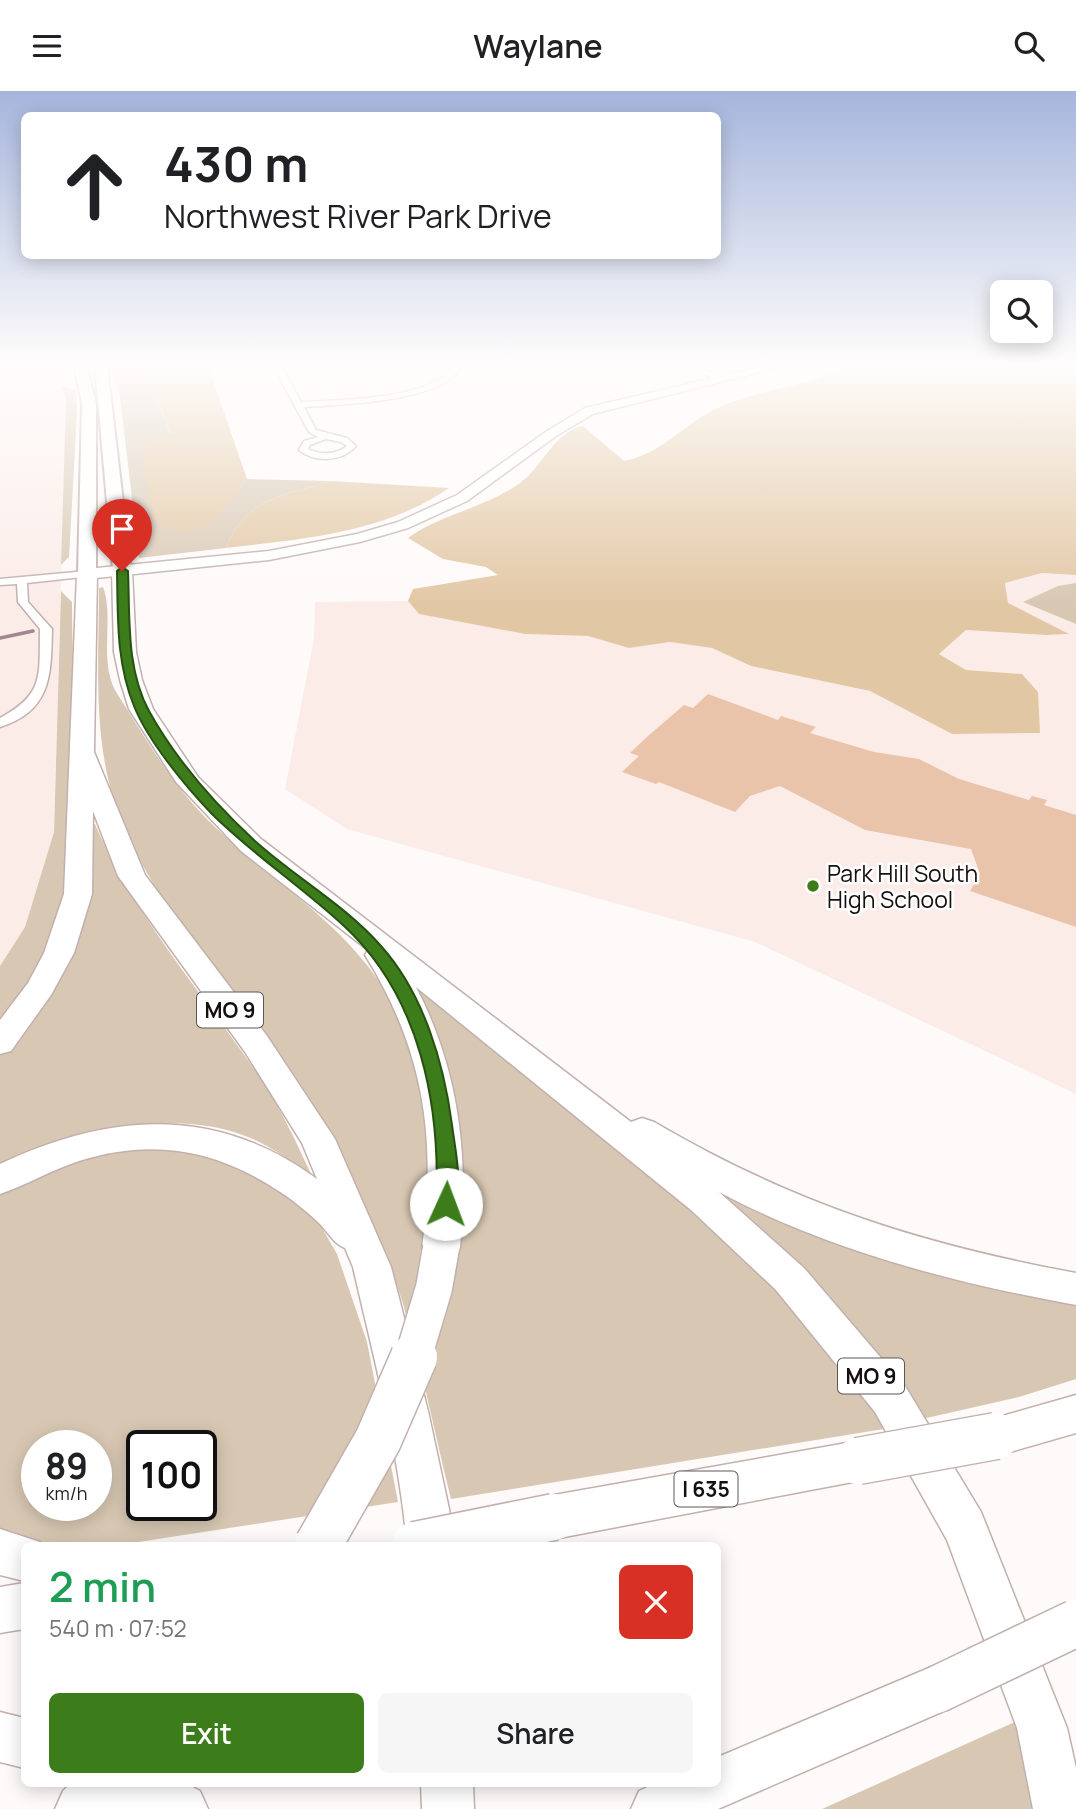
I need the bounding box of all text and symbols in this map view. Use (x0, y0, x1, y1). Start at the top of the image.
text: Waylane (473, 24, 603, 68)
icon: menu (28, 27, 66, 65)
icon: search (1010, 27, 1048, 65)
text: 430 m (164, 130, 308, 197)
icon: ahead (49, 140, 140, 231)
text: Northwest River Park Drive (164, 194, 552, 238)
map controls (990, 280, 1053, 343)
button: search (990, 280, 1053, 343)
pin (92, 499, 152, 571)
icon: arrive (103, 510, 141, 548)
place label: Park Hill South High School (827, 857, 978, 915)
marker: Park Hill South High School (805, 878, 821, 894)
road number: MO 9 (197, 993, 263, 1027)
position arrow (409, 1167, 483, 1241)
road number: MO 9 (838, 1359, 904, 1393)
speed limit sign: 100 (126, 1430, 217, 1521)
text: 89 (45, 1442, 88, 1490)
road number: I 635 (674, 1471, 738, 1507)
text: km/h (46, 1481, 87, 1505)
text: 2 min (49, 1557, 156, 1615)
button: close (619, 1565, 693, 1639)
text: 540 m · 07:52 (49, 1612, 187, 1644)
button: Exit (49, 1693, 364, 1773)
button: Share (378, 1693, 693, 1773)

